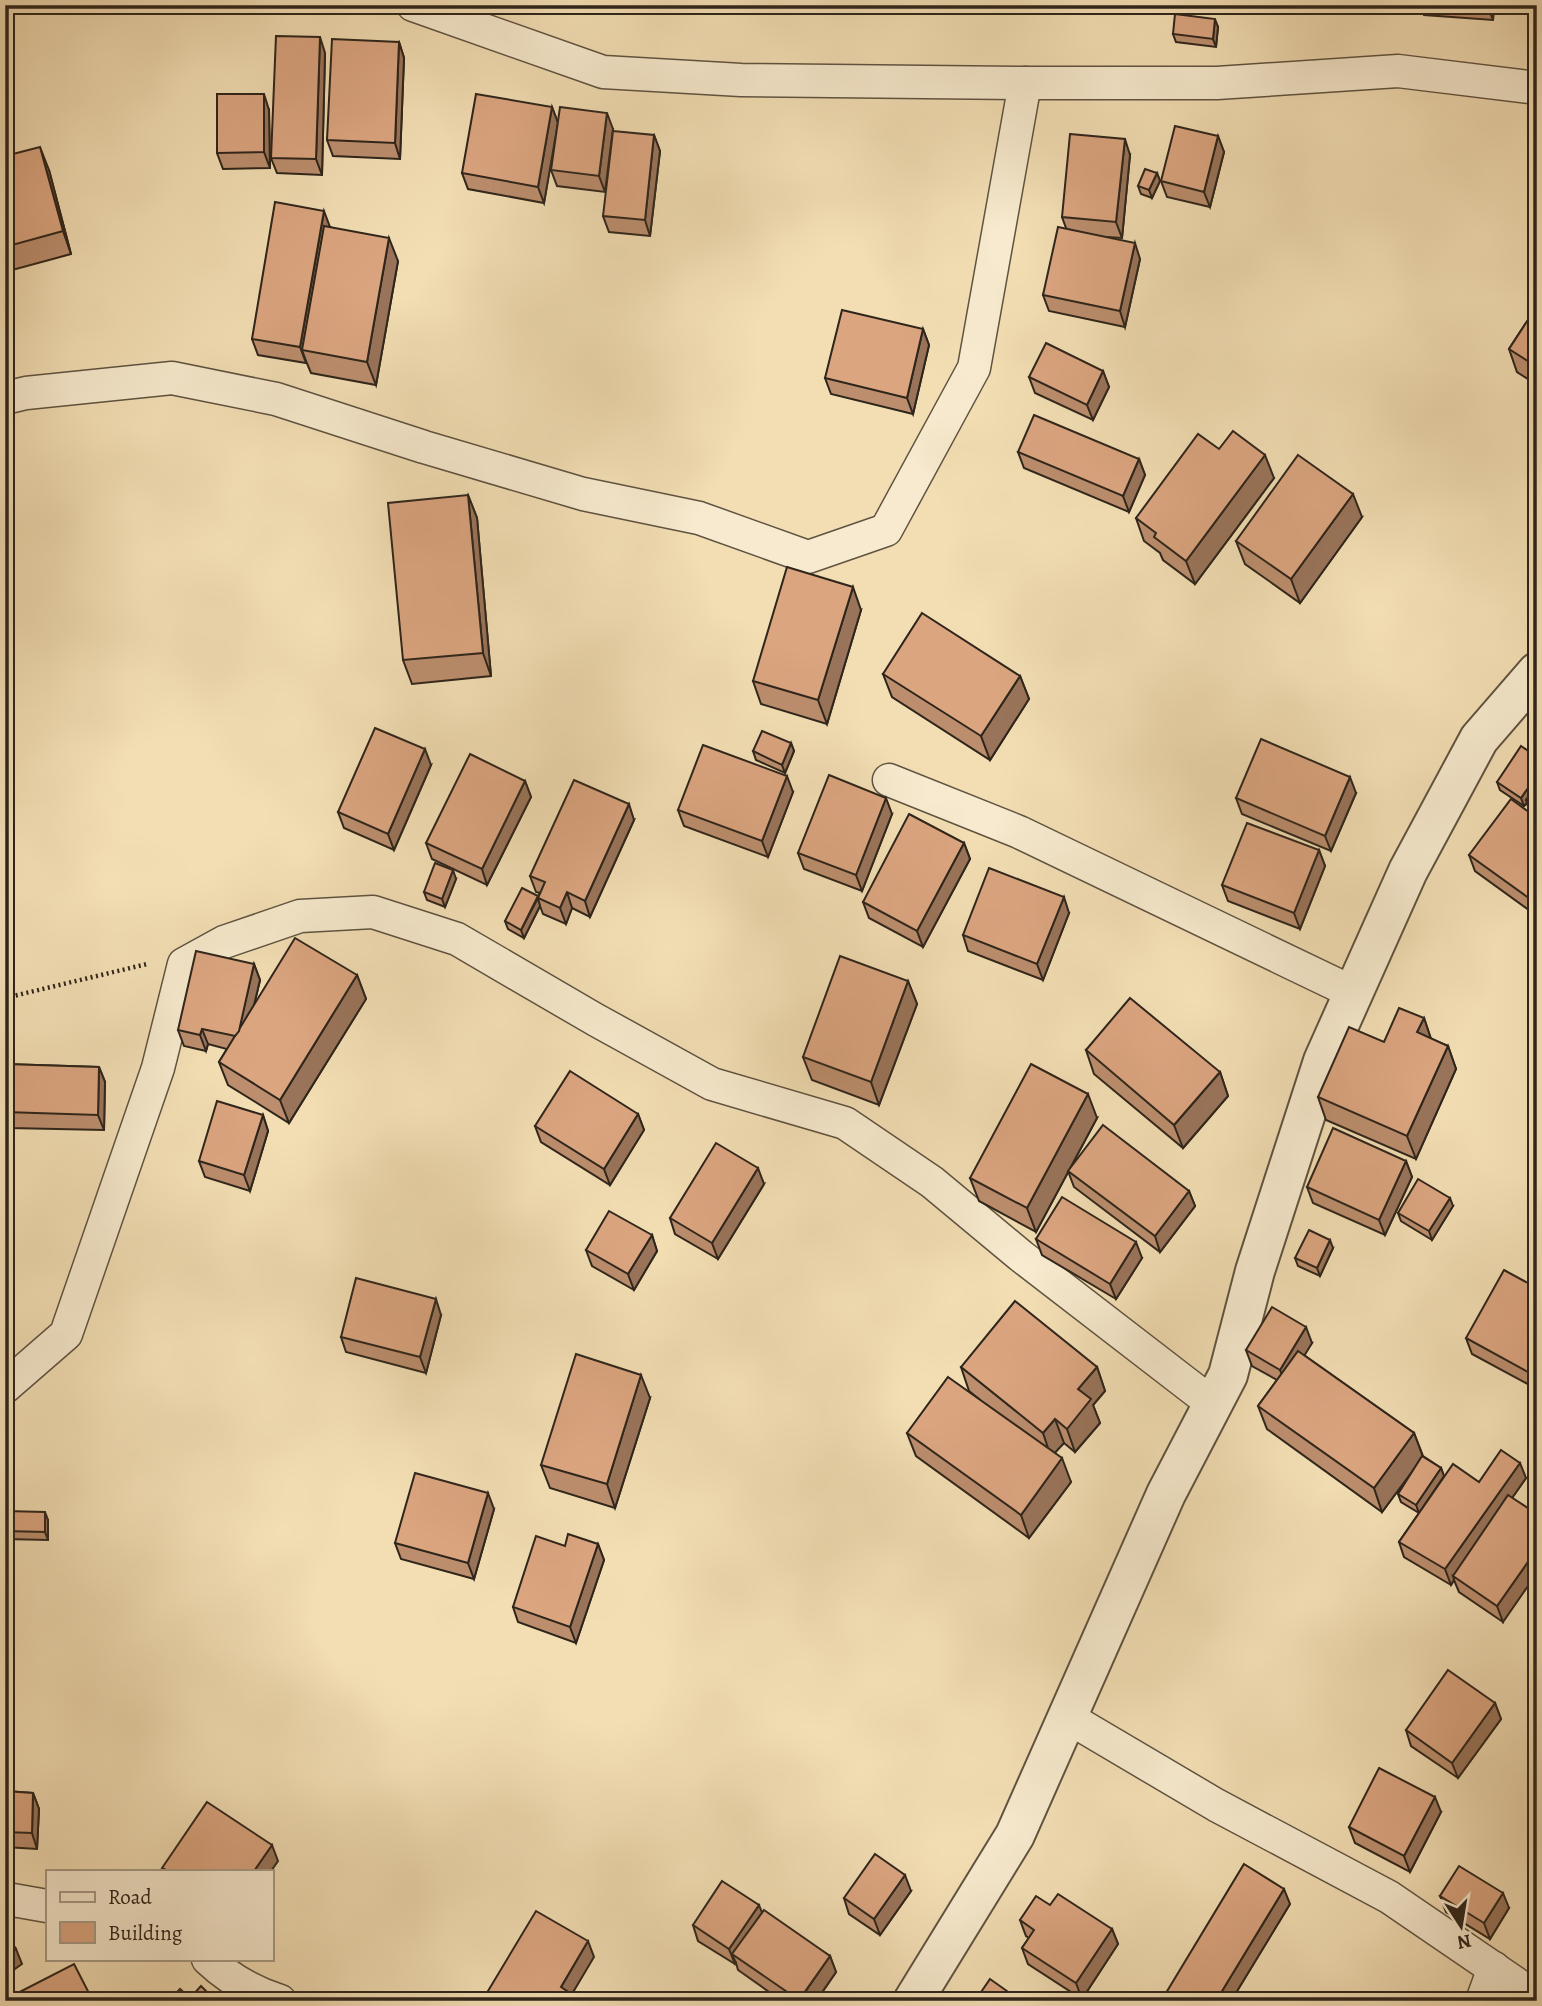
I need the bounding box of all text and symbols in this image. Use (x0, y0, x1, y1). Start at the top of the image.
legend (46, 1870, 273, 1960)
text: Road (108, 1883, 152, 1911)
north arrow (1426, 1890, 1496, 1960)
text: Building (108, 1919, 183, 1947)
text: N (1455, 1927, 1474, 1956)

